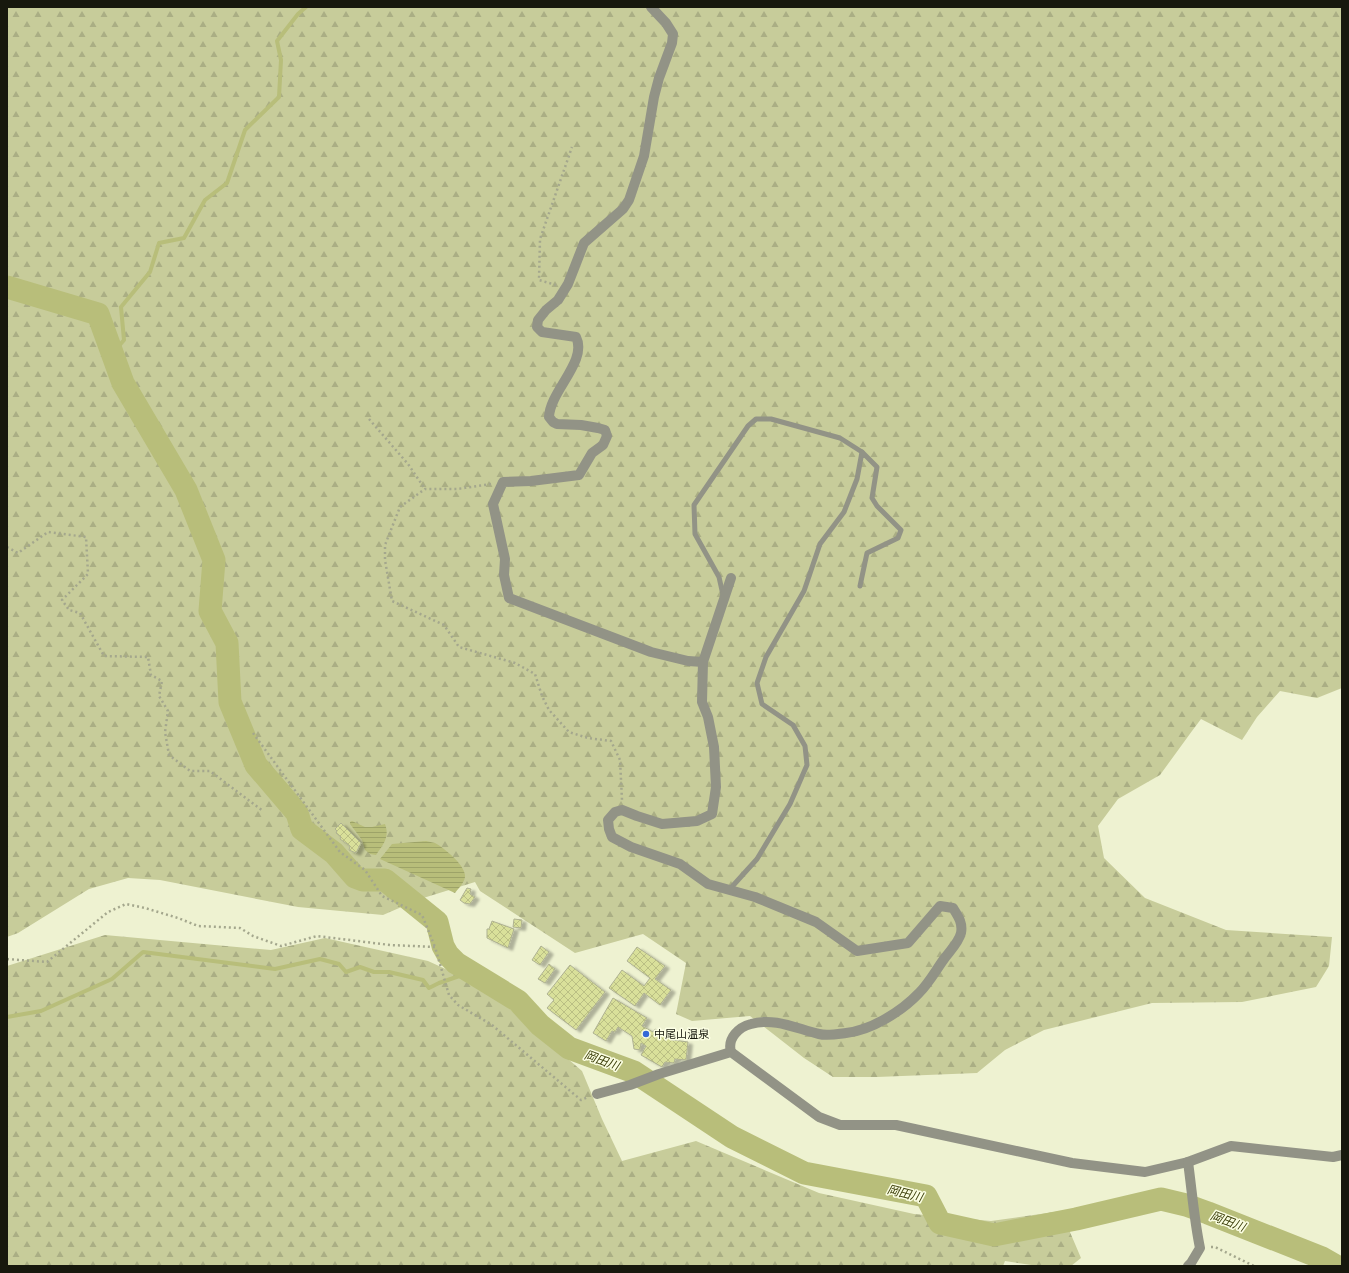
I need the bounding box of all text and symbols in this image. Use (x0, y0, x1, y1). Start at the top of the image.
place label: 中尾山温泉 (654, 1027, 710, 1041)
marker: 中尾山温泉 (641, 1029, 651, 1039)
water label: 岡田川 (583, 1047, 623, 1074)
water label: 岡田川 (886, 1181, 926, 1205)
water label: 岡田川 (1209, 1208, 1249, 1235)

